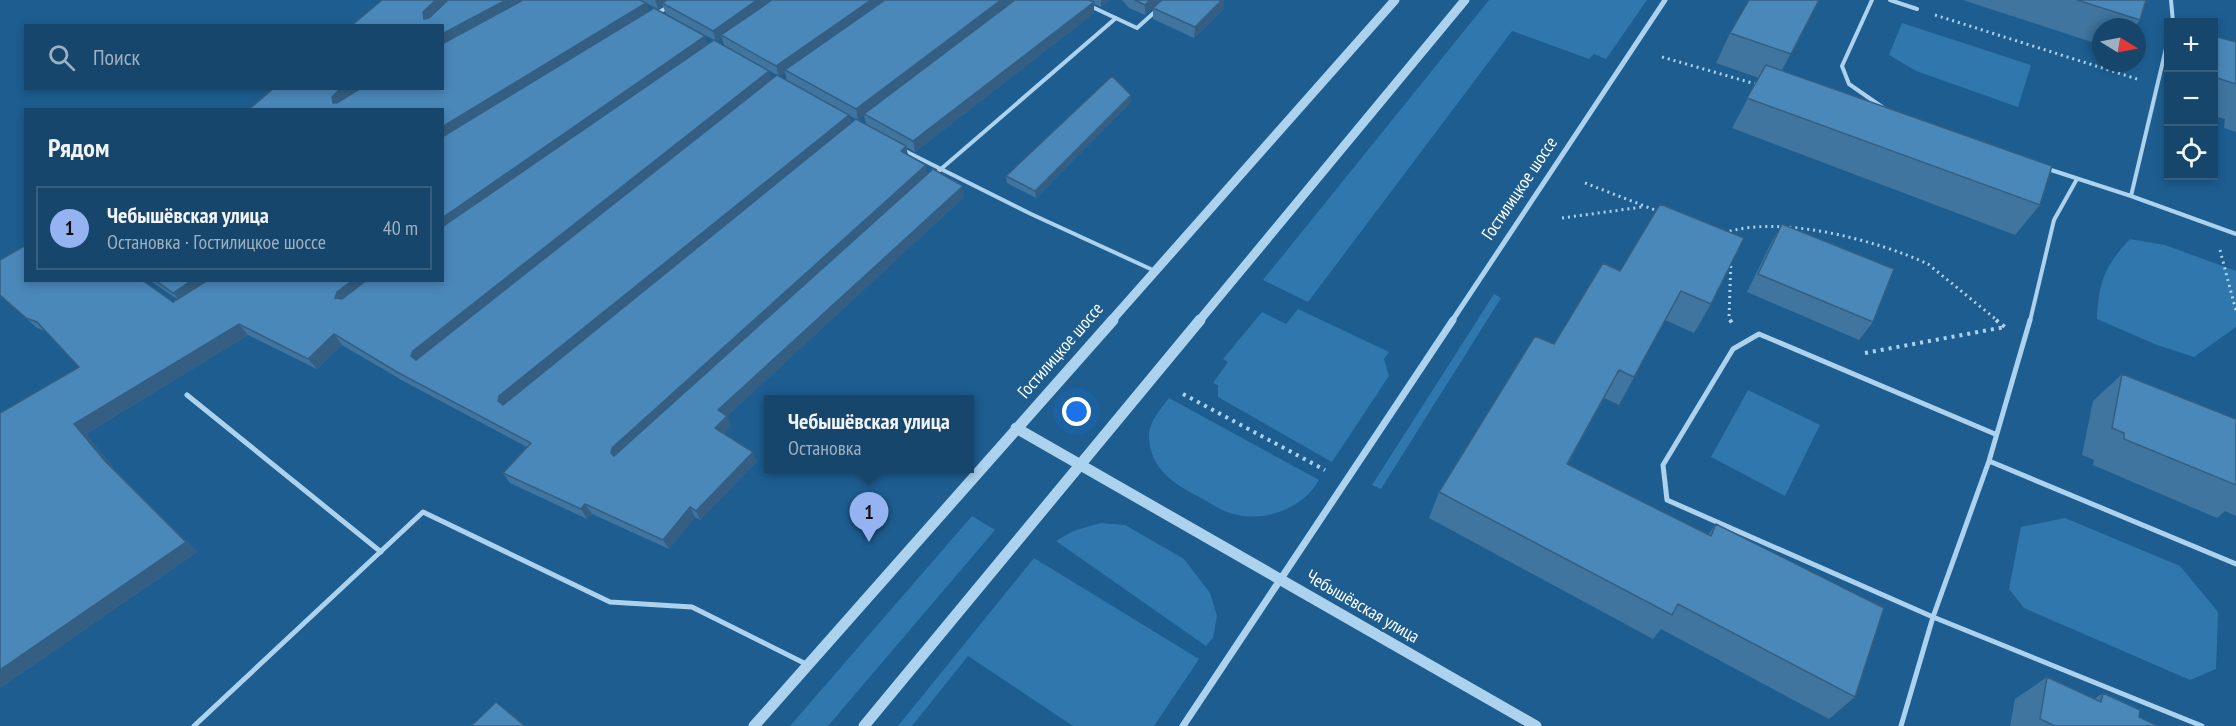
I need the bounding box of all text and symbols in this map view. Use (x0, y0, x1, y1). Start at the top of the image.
north arrow (2092, 18, 2146, 72)
map controls (2164, 18, 2218, 180)
button: + (2164, 18, 2218, 72)
search box (24, 24, 444, 90)
icon: search (45, 41, 78, 74)
text: Поиск (93, 43, 140, 71)
button: − (2164, 72, 2218, 126)
button: locate (2164, 126, 2218, 180)
text: Рядом (48, 131, 109, 164)
street label: Гостилицкое шоссе (1476, 132, 1562, 244)
text: Чебышёвская улица (107, 201, 269, 229)
text: 1 (65, 215, 74, 241)
text: 40 m (383, 215, 418, 241)
text: Остановка · Гостилицкое шоссе (107, 229, 326, 255)
street label: Гостилицкое шоссе (1012, 297, 1108, 403)
popup (764, 395, 974, 473)
your location (1062, 397, 1091, 426)
text: Чебышёвская улица (788, 407, 950, 435)
text: Остановка (788, 435, 861, 461)
pin: 1 (850, 492, 888, 542)
street label: Чебышёвская улица (1302, 564, 1424, 648)

